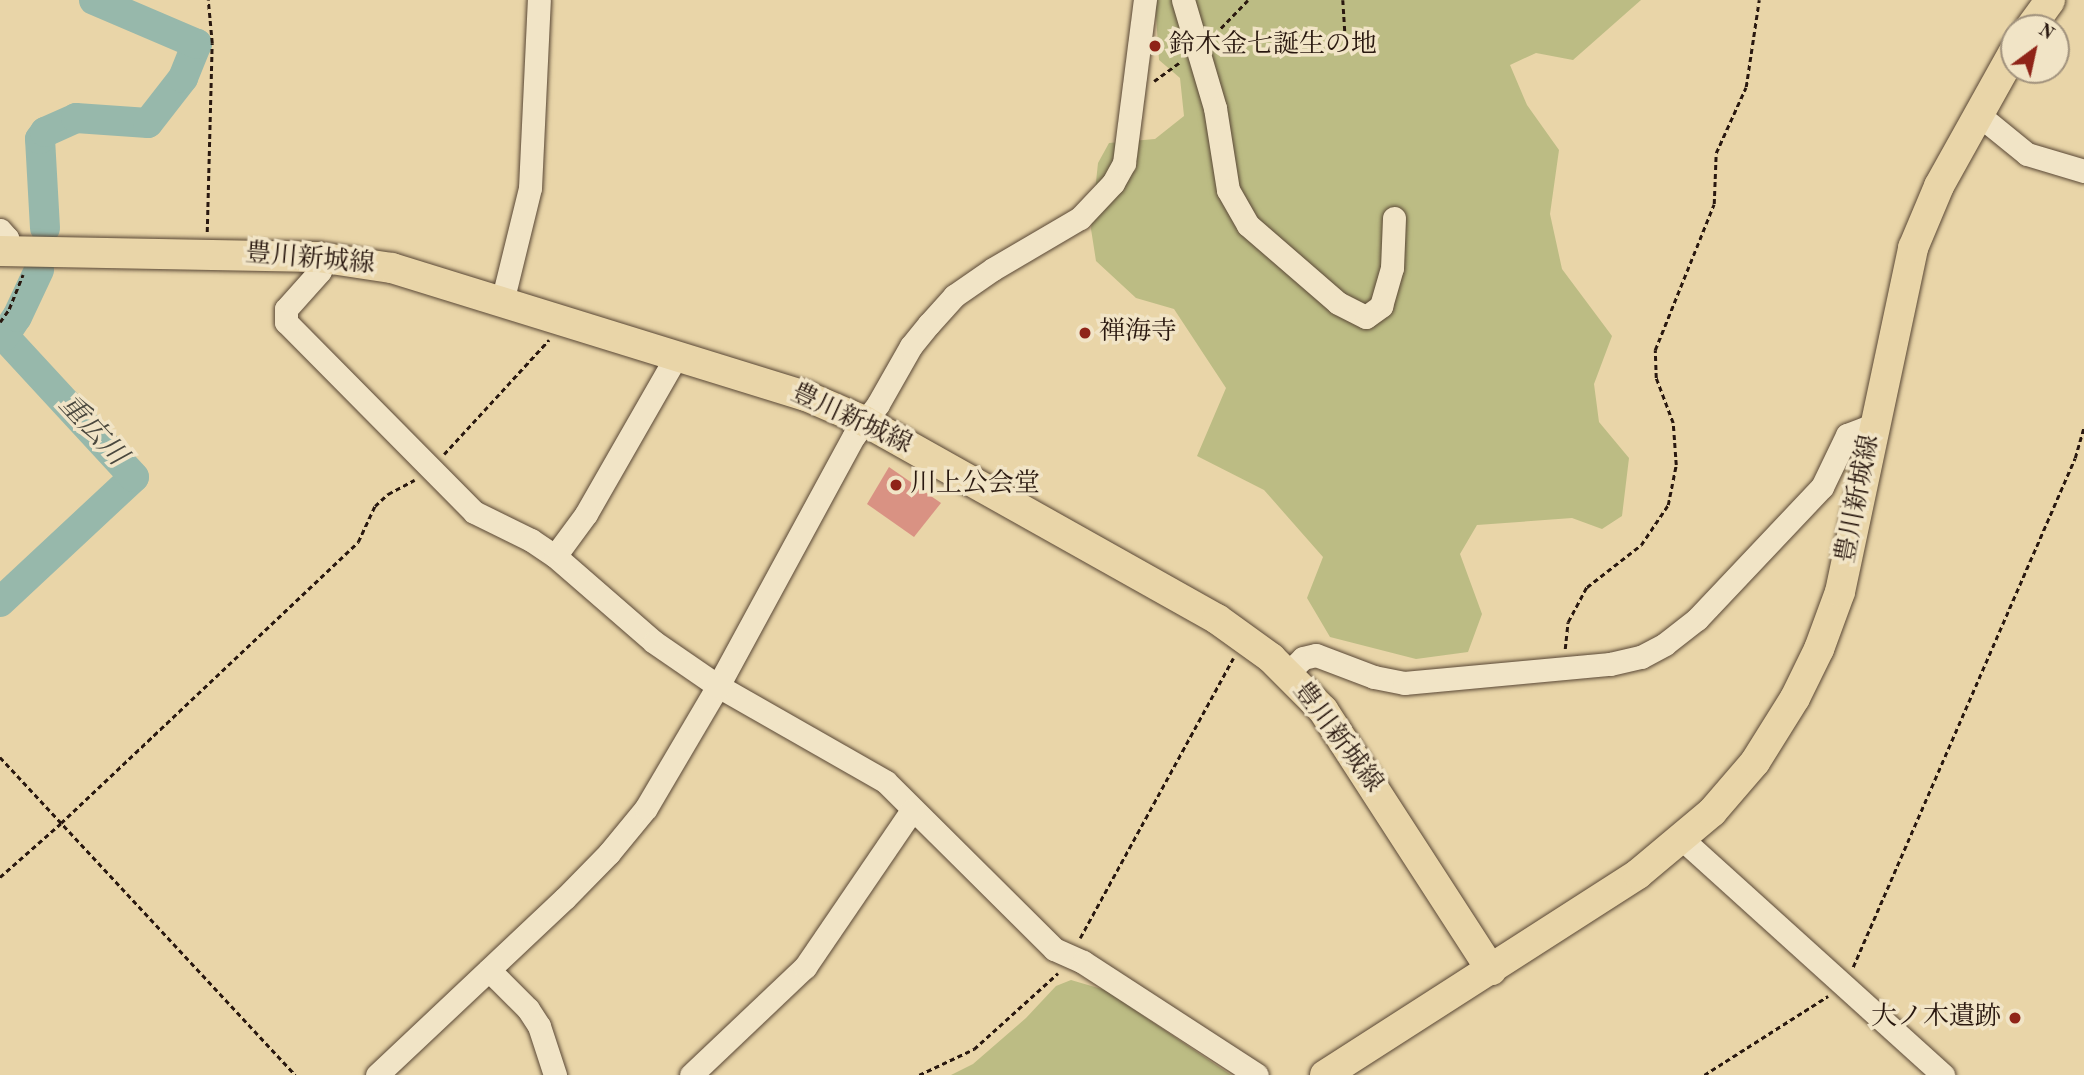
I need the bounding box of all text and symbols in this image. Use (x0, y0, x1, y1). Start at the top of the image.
north arrow (2000, 14, 2070, 84)
text: N (2034, 21, 2057, 45)
place label: 鈴木金七誕生の地 (1169, 30, 1377, 62)
marker: 鈴木金七誕生の地 (1147, 38, 1163, 54)
street label: 豊川新城線 (244, 239, 376, 281)
place label: 禅海寺 (1099, 317, 1177, 349)
marker: 禅海寺 (1077, 325, 1093, 341)
street label: 豊川新城線 (785, 378, 917, 462)
water label: 重広川 (51, 389, 133, 473)
street label: 豊川新城線 (1831, 432, 1887, 566)
place label: 川上公会堂 (910, 469, 1040, 501)
marker: 川上公会堂 (888, 477, 904, 493)
street label: 豊川新城線 (1285, 677, 1389, 799)
place label: 大ノ木遺跡 (1871, 1002, 2001, 1034)
marker: 大ノ木遺跡 (2007, 1010, 2023, 1026)

